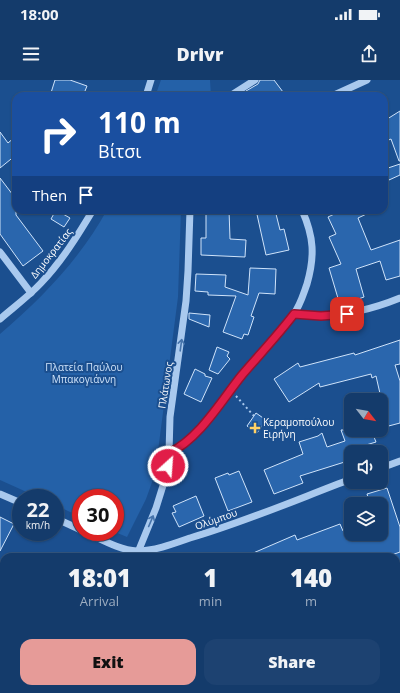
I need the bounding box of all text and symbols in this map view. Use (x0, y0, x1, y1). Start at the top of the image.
text: 18:00 (20, 4, 59, 24)
text: Drivr (177, 42, 223, 66)
icon: menu (20, 43, 42, 65)
icon: share (358, 43, 380, 65)
text: 110 m (98, 103, 181, 141)
icon: right (32, 108, 84, 160)
text: Βίτσι (98, 139, 141, 163)
icon: arrive (75, 184, 97, 206)
text: Then (32, 185, 67, 205)
street label: Δημοκρατίας (27, 225, 75, 281)
pin (330, 297, 364, 331)
icon: arrive (336, 303, 358, 325)
one-way arrow (177, 339, 185, 352)
park label: Πλατεία Παύλου Μπακογιάννη (45, 360, 123, 386)
street label: Πλάτωνος (154, 360, 176, 410)
north arrow (344, 393, 388, 437)
map controls (344, 393, 388, 541)
place label: Κεραμοπούλου Ειρήνη (263, 415, 334, 441)
marker: Κεραμοπούλου Ειρήνη (250, 423, 260, 433)
position arrow (147, 445, 189, 487)
button: sound (344, 445, 388, 489)
speed limit sign: 30 (72, 489, 124, 541)
text: 22 (27, 496, 49, 523)
button: layers (344, 497, 388, 541)
street label: Ολύμπου (193, 505, 239, 533)
one-way arrow (147, 515, 155, 527)
text: km/h (26, 518, 50, 532)
text: 18:01 (68, 561, 131, 594)
text: 1 (203, 561, 218, 594)
text: 140 (290, 561, 332, 594)
text: Arrival (80, 592, 119, 610)
text: min (199, 592, 222, 610)
text: m (305, 592, 317, 610)
button: Exit (20, 639, 196, 685)
button: Share (204, 639, 380, 685)

